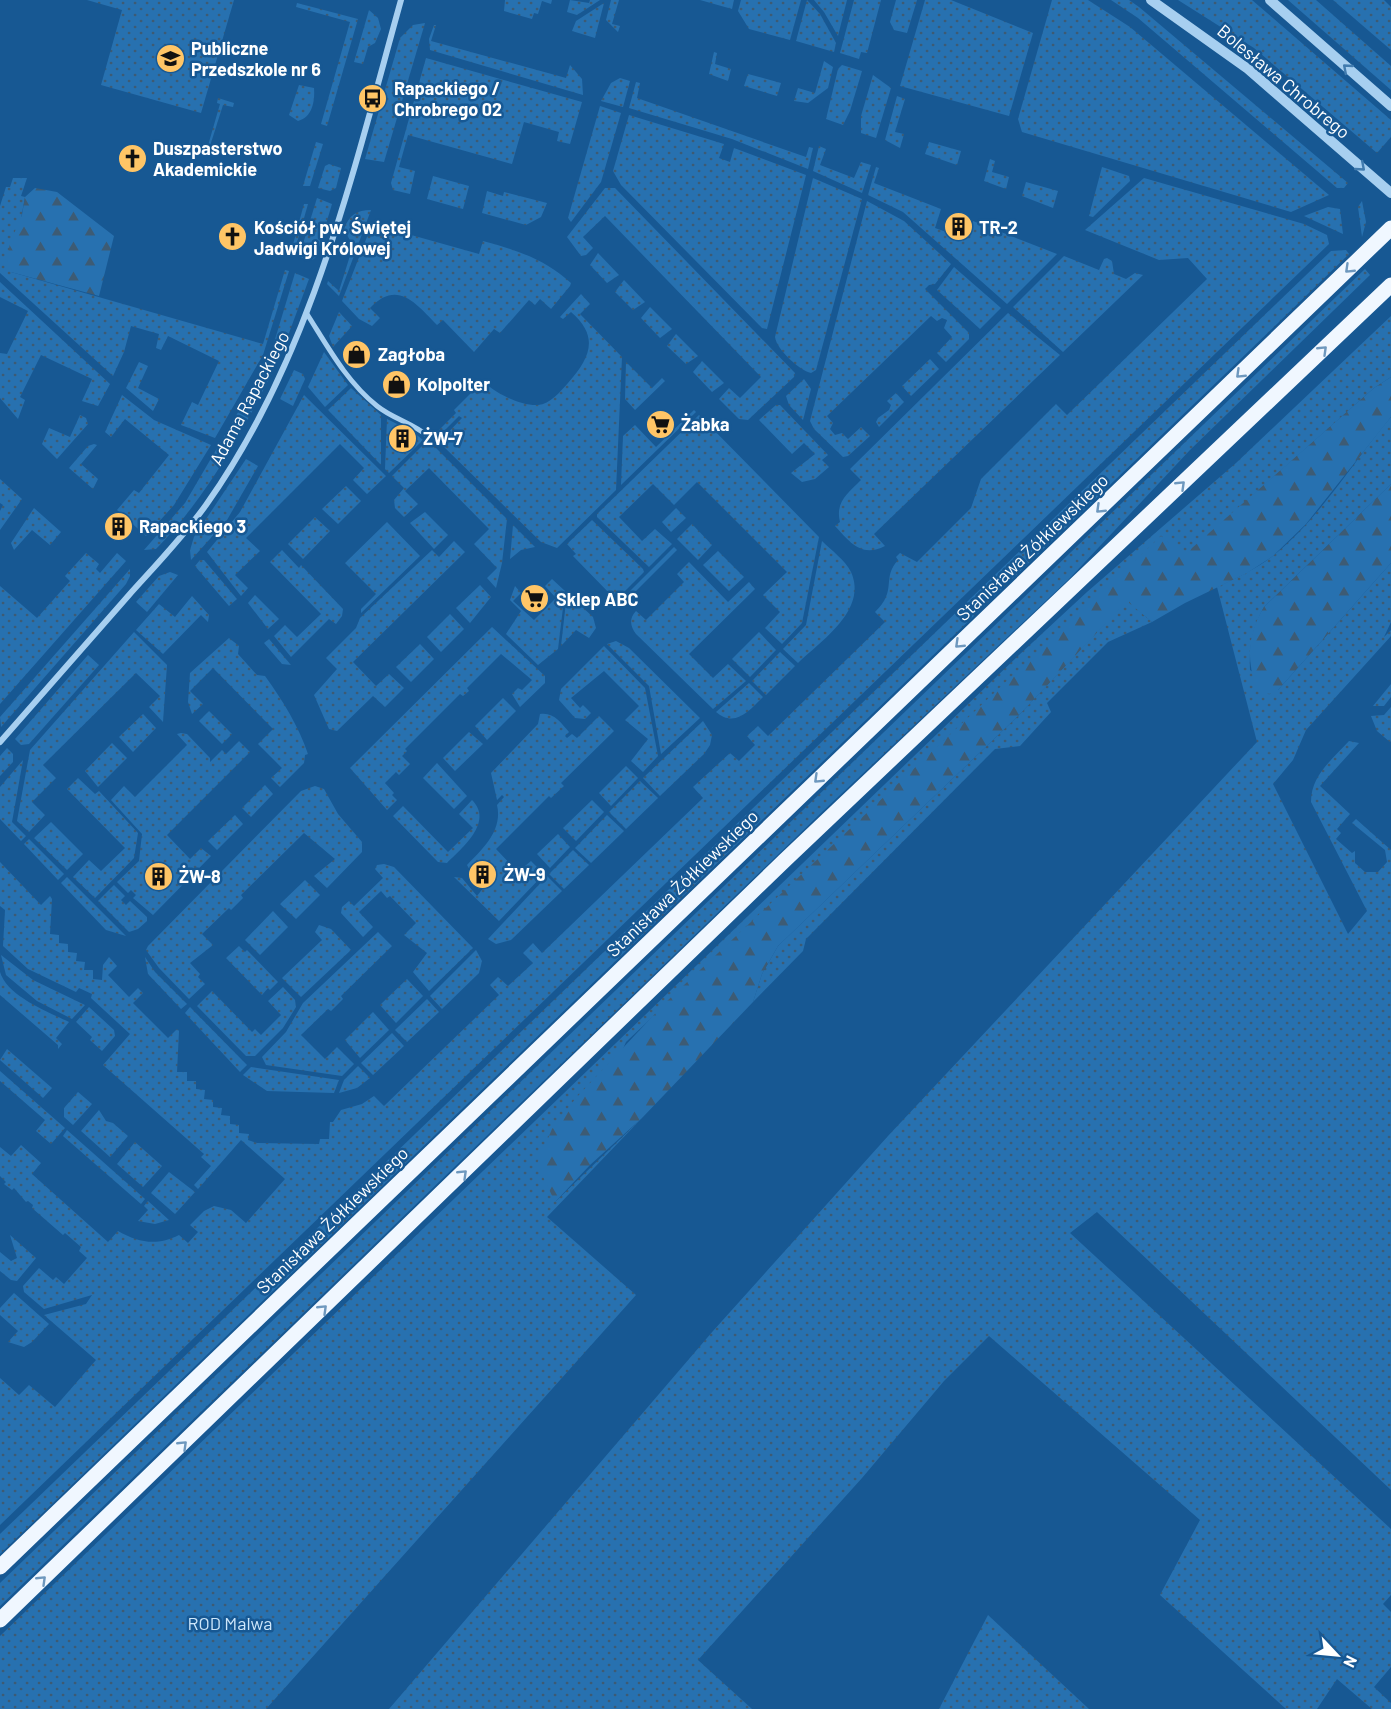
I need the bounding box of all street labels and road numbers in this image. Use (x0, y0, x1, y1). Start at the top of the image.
street label: Bolesława Chrobrego (1213, 19, 1355, 143)
street label: Adama Rapackiego (204, 327, 294, 469)
street label: Stanisława Żółkiewskiego (952, 469, 1112, 625)
street label: Stanisława Żółkiewskiego (602, 805, 762, 961)
street label: Stanisława Żółkiewskiego (252, 1142, 412, 1298)

